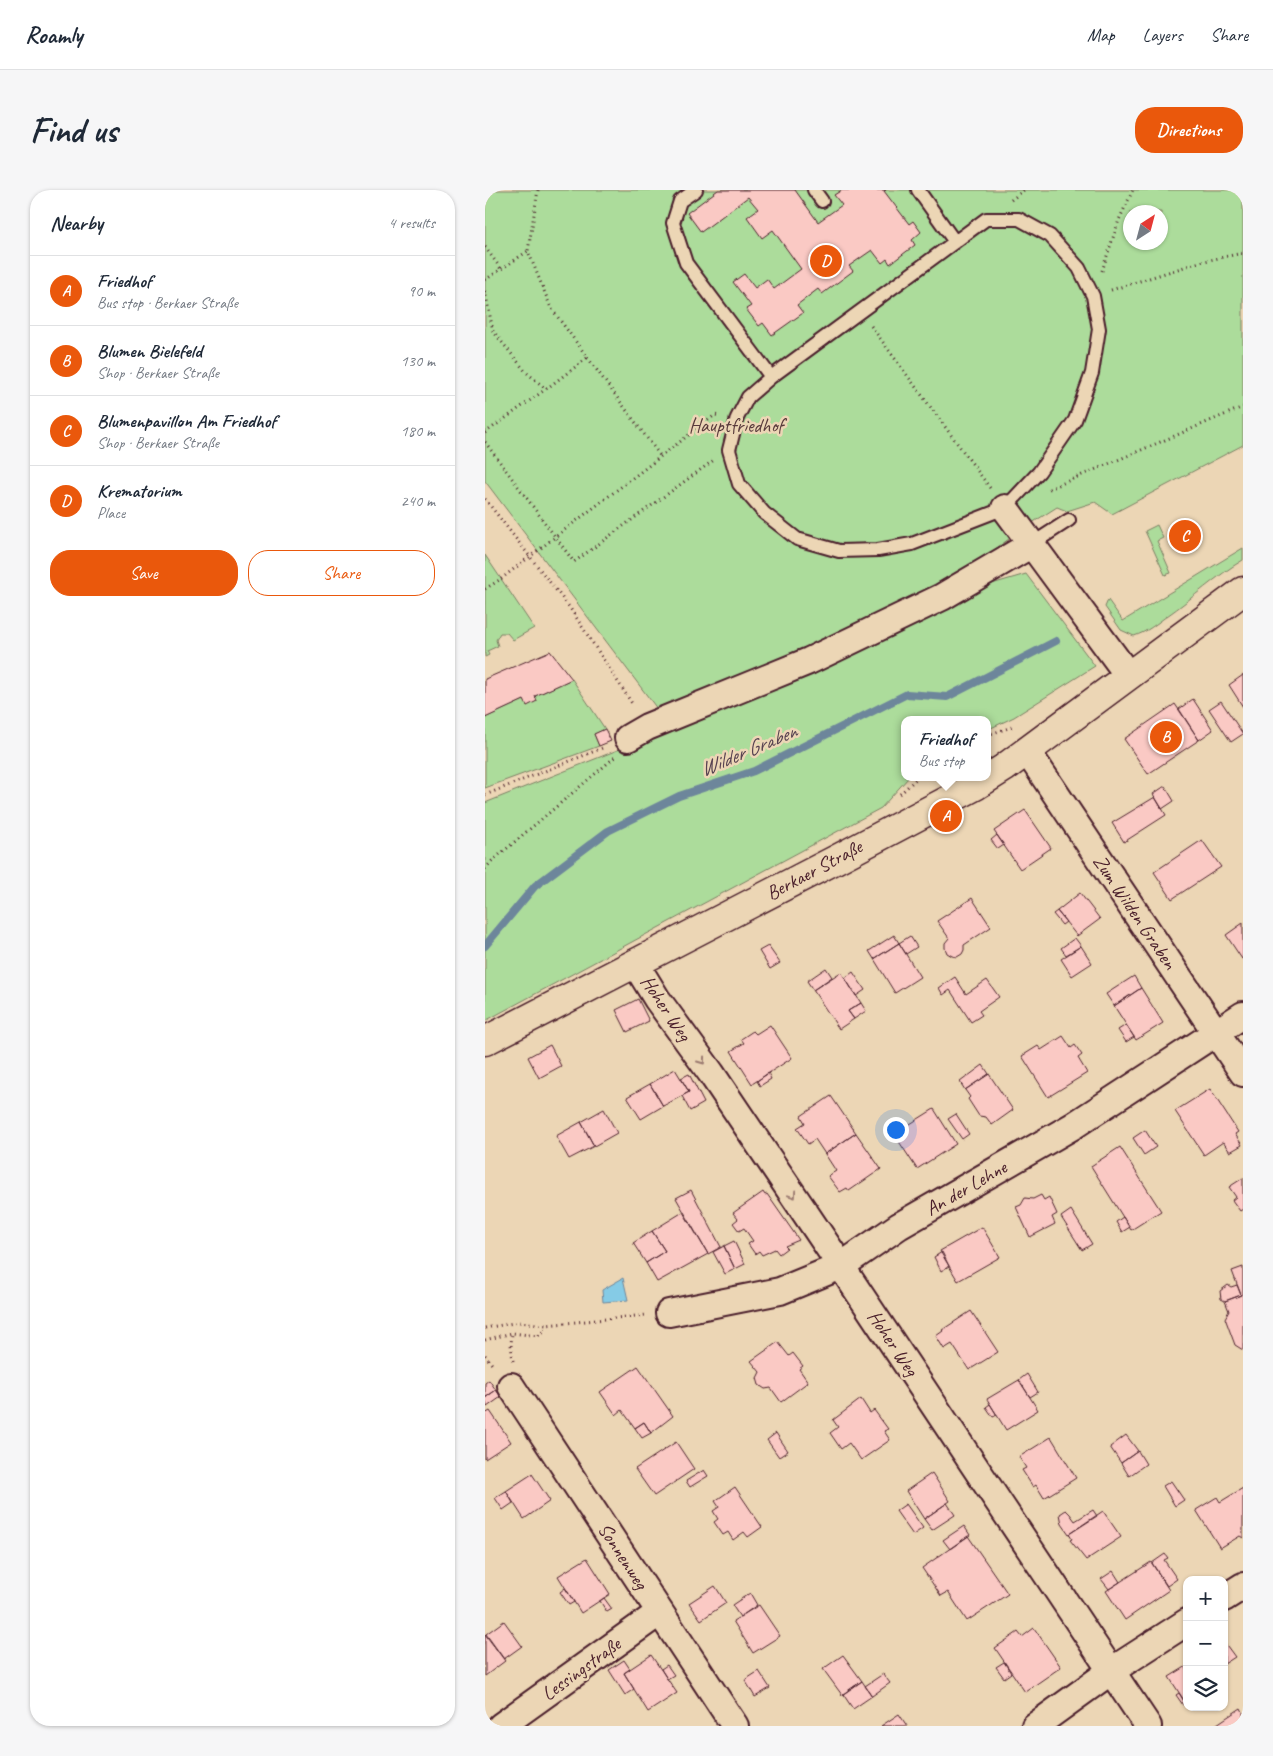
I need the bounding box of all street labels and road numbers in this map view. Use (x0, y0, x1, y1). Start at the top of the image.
street label: Berkaer Straße (762, 834, 868, 906)
street label: Zum Wilden Graben (1087, 850, 1183, 975)
street label: Hoher Weg (635, 970, 698, 1047)
street label: An der Lehne (921, 1154, 1012, 1221)
street label: Hoher Weg (862, 1305, 925, 1382)
street label: Sonnenweg (592, 1518, 655, 1595)
street label: Lessingstraße (537, 1631, 627, 1706)

